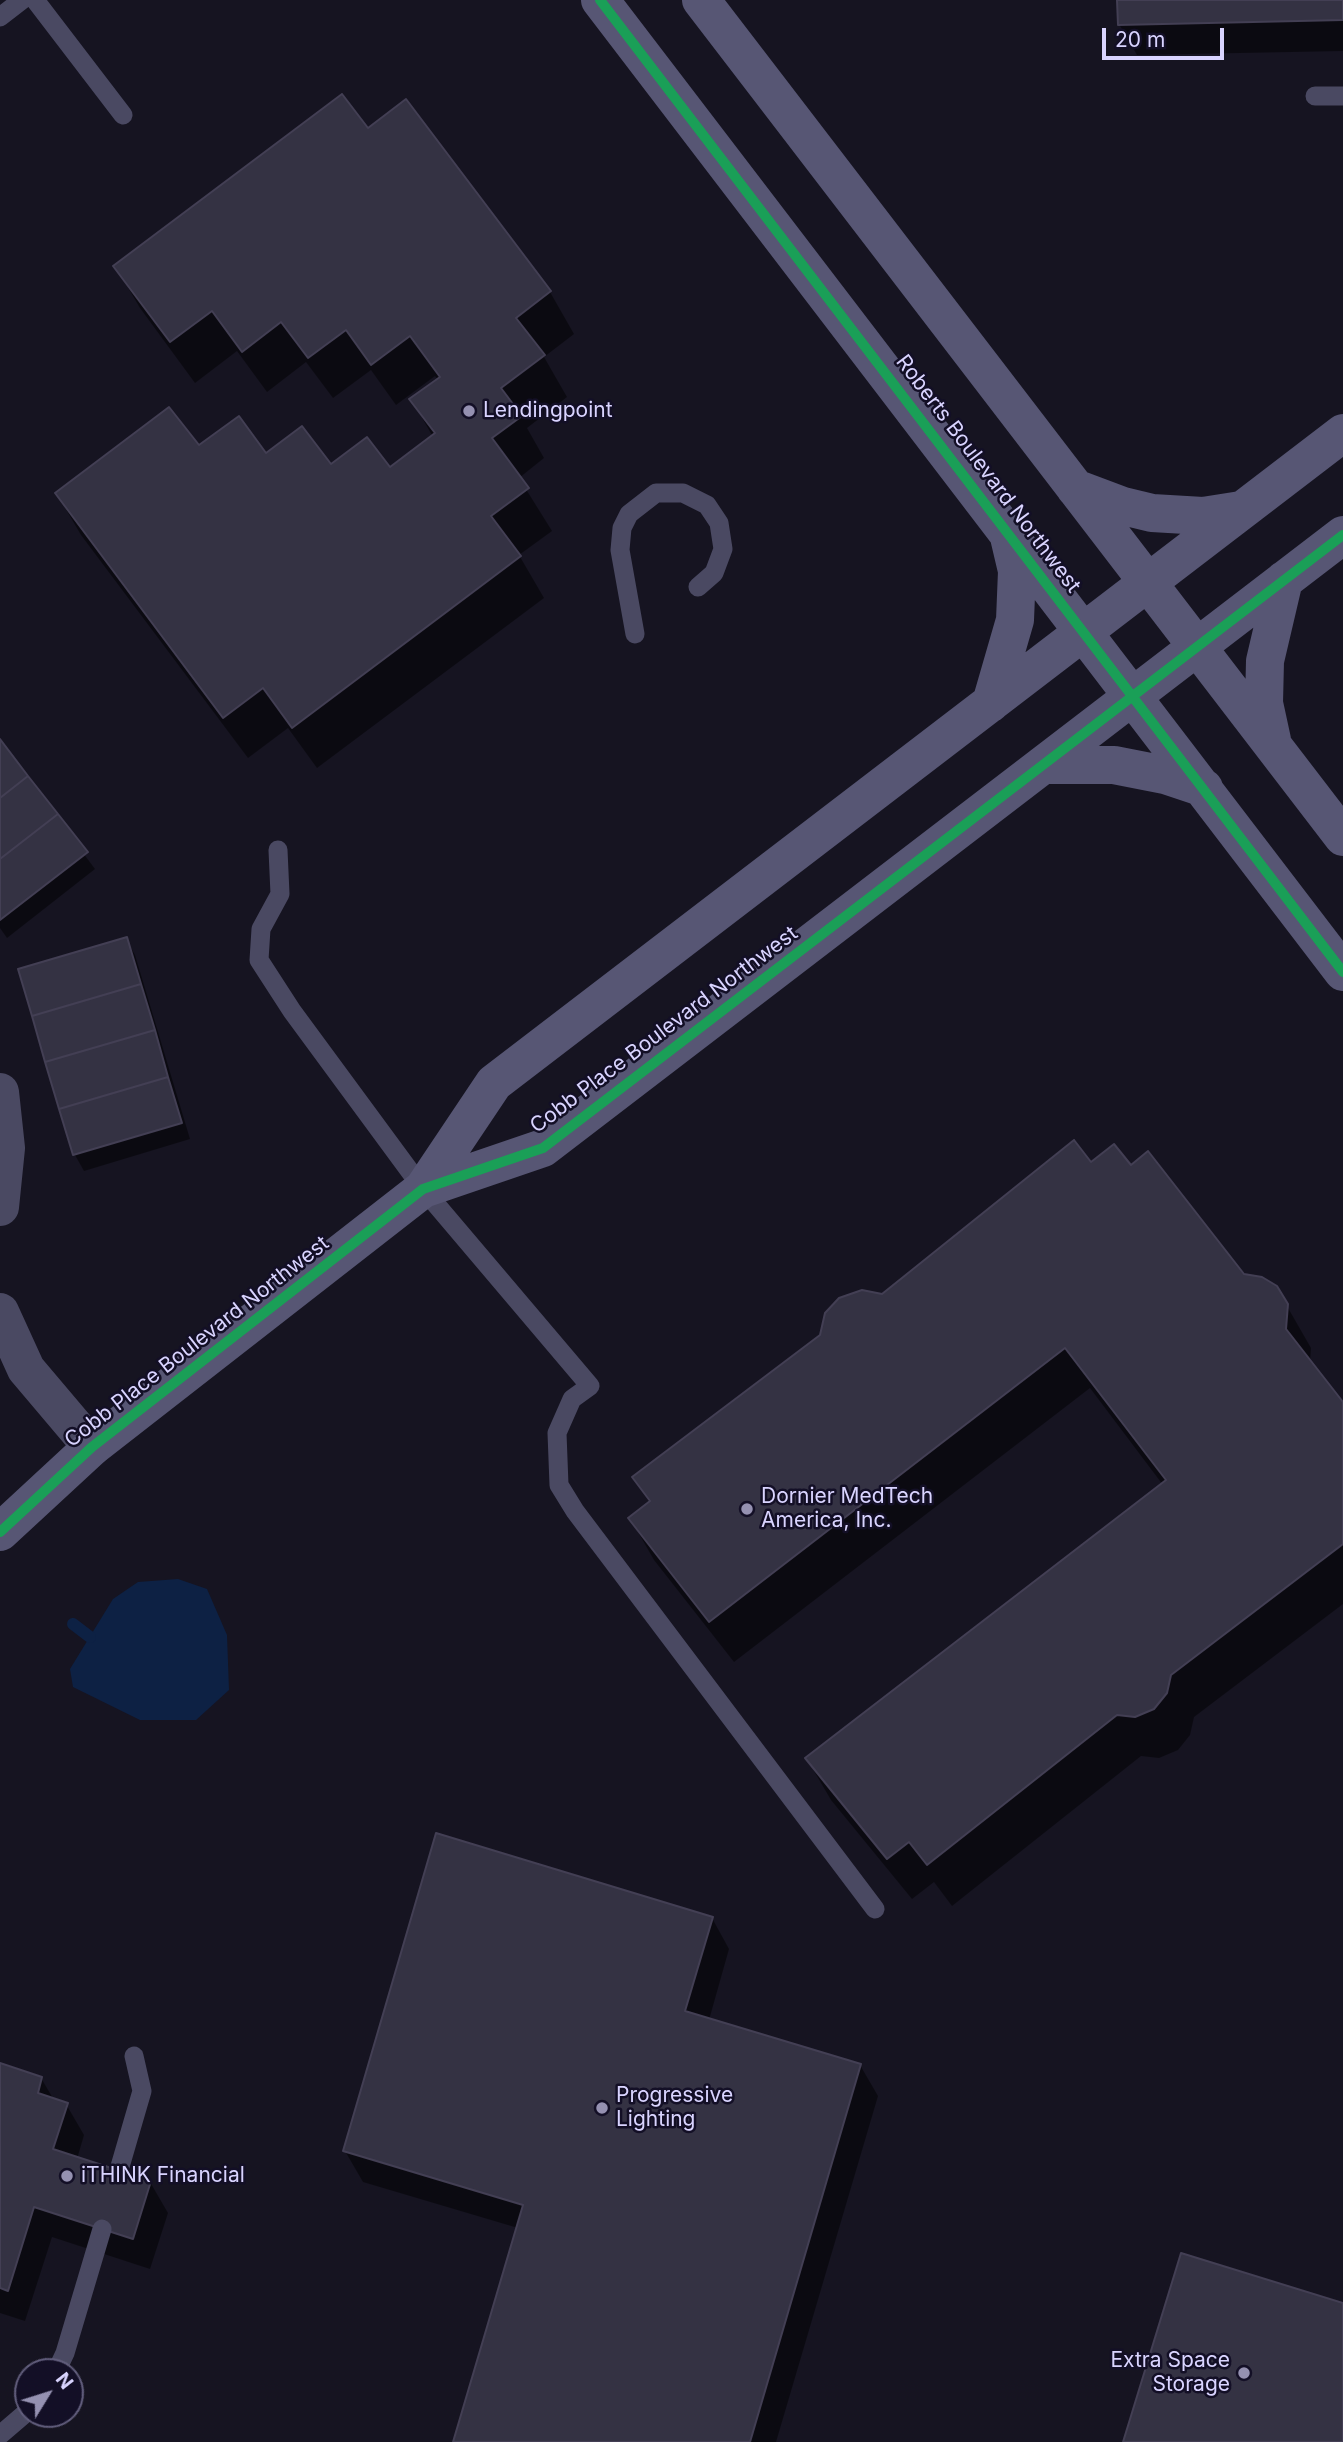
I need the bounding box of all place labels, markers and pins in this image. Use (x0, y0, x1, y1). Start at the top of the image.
place label: Lendingpoint (483, 398, 613, 424)
marker: Lendingpoint (461, 403, 477, 419)
place label: Dornier MedTech America, Inc. (761, 1484, 933, 1534)
marker: Dornier MedTech America, Inc. (739, 1501, 755, 1517)
place label: Progressive Lighting (616, 2083, 733, 2133)
marker: Progressive Lighting (594, 2100, 610, 2116)
place label: iTHINK Financial (81, 2163, 245, 2189)
marker: iTHINK Financial (59, 2168, 75, 2184)
place label: Extra Space Storage (1110, 2348, 1230, 2398)
marker: Extra Space Storage (1236, 2365, 1252, 2381)

